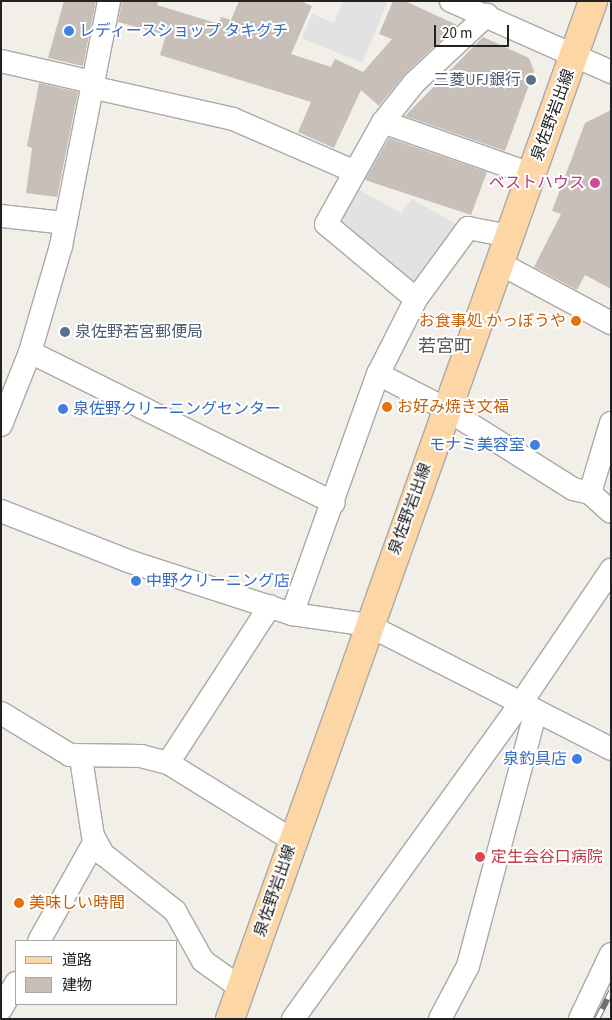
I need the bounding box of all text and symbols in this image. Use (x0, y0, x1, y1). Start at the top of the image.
scale bar (437, 15, 512, 47)
place label: レディースショップ タキグチ (79, 21, 290, 41)
text: 20 m (442, 23, 472, 44)
marker: レディースショップ タキグチ (63, 25, 75, 37)
street label: 泉佐野岩出線 (528, 67, 578, 163)
place label: 三菱UFJ銀行 (433, 70, 521, 90)
marker: 三菱UFJ銀行 (525, 74, 537, 86)
place label: ベストハウス (489, 173, 585, 193)
marker: ベストハウス (589, 177, 601, 189)
place label: お食事処 かっぽうや (419, 311, 566, 331)
marker: お食事処 かっぽうや (570, 315, 582, 327)
place label: 泉佐野若宮郵便局 (75, 322, 203, 342)
marker: 泉佐野若宮郵便局 (59, 326, 71, 338)
district label: 若宮町 (418, 336, 472, 358)
place label: お好み焼き文福 (397, 397, 509, 417)
place label: 泉佐野クリーニングセンター (73, 399, 281, 419)
marker: お好み焼き文福 (381, 401, 393, 413)
marker: 泉佐野クリーニングセンター (57, 403, 69, 415)
place label: モナミ美容室 (429, 435, 525, 455)
marker: モナミ美容室 (529, 439, 541, 451)
street label: 泉佐野岩出線 (385, 461, 435, 557)
place label: 中野クリーニング店 (146, 571, 290, 591)
marker: 中野クリーニング店 (130, 575, 142, 587)
place label: 泉釣具店 (503, 749, 567, 769)
marker: 泉釣具店 (571, 753, 583, 765)
street label: 泉佐野岩出線 (250, 842, 300, 940)
place label: 定生会谷口病院 (491, 847, 603, 867)
marker: 定生会谷口病院 (473, 850, 487, 864)
place label: 美味しい時間 (29, 893, 125, 913)
marker: 美味しい時間 (13, 897, 25, 909)
legend (15, 940, 178, 1005)
text: 道路 (62, 950, 92, 971)
text: 建物 (62, 975, 92, 996)

